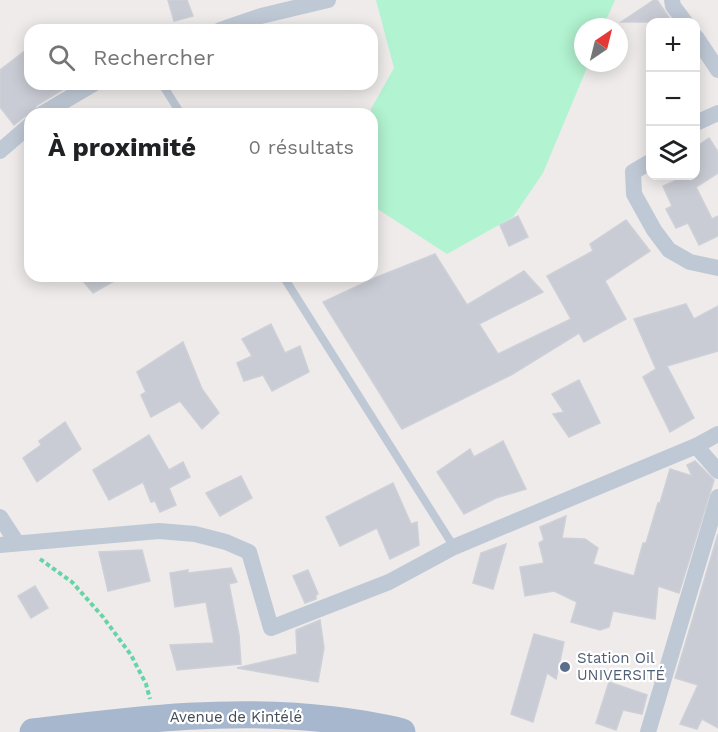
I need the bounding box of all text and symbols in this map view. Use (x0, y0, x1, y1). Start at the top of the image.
north arrow (574, 18, 628, 72)
map controls (646, 18, 700, 180)
button: + (646, 18, 700, 72)
search box (24, 24, 378, 90)
icon: search (45, 41, 78, 74)
text: Rechercher (93, 45, 215, 70)
button: − (646, 72, 700, 126)
button: layers (646, 126, 700, 180)
text: À proximité (48, 132, 196, 162)
text: 0 résultats (249, 135, 354, 159)
place label: Station Oil UNIVERSITÉ (577, 649, 665, 684)
marker: Station Oil UNIVERSITÉ (558, 660, 572, 674)
street label: Avenue de Kintélé (170, 708, 302, 726)

